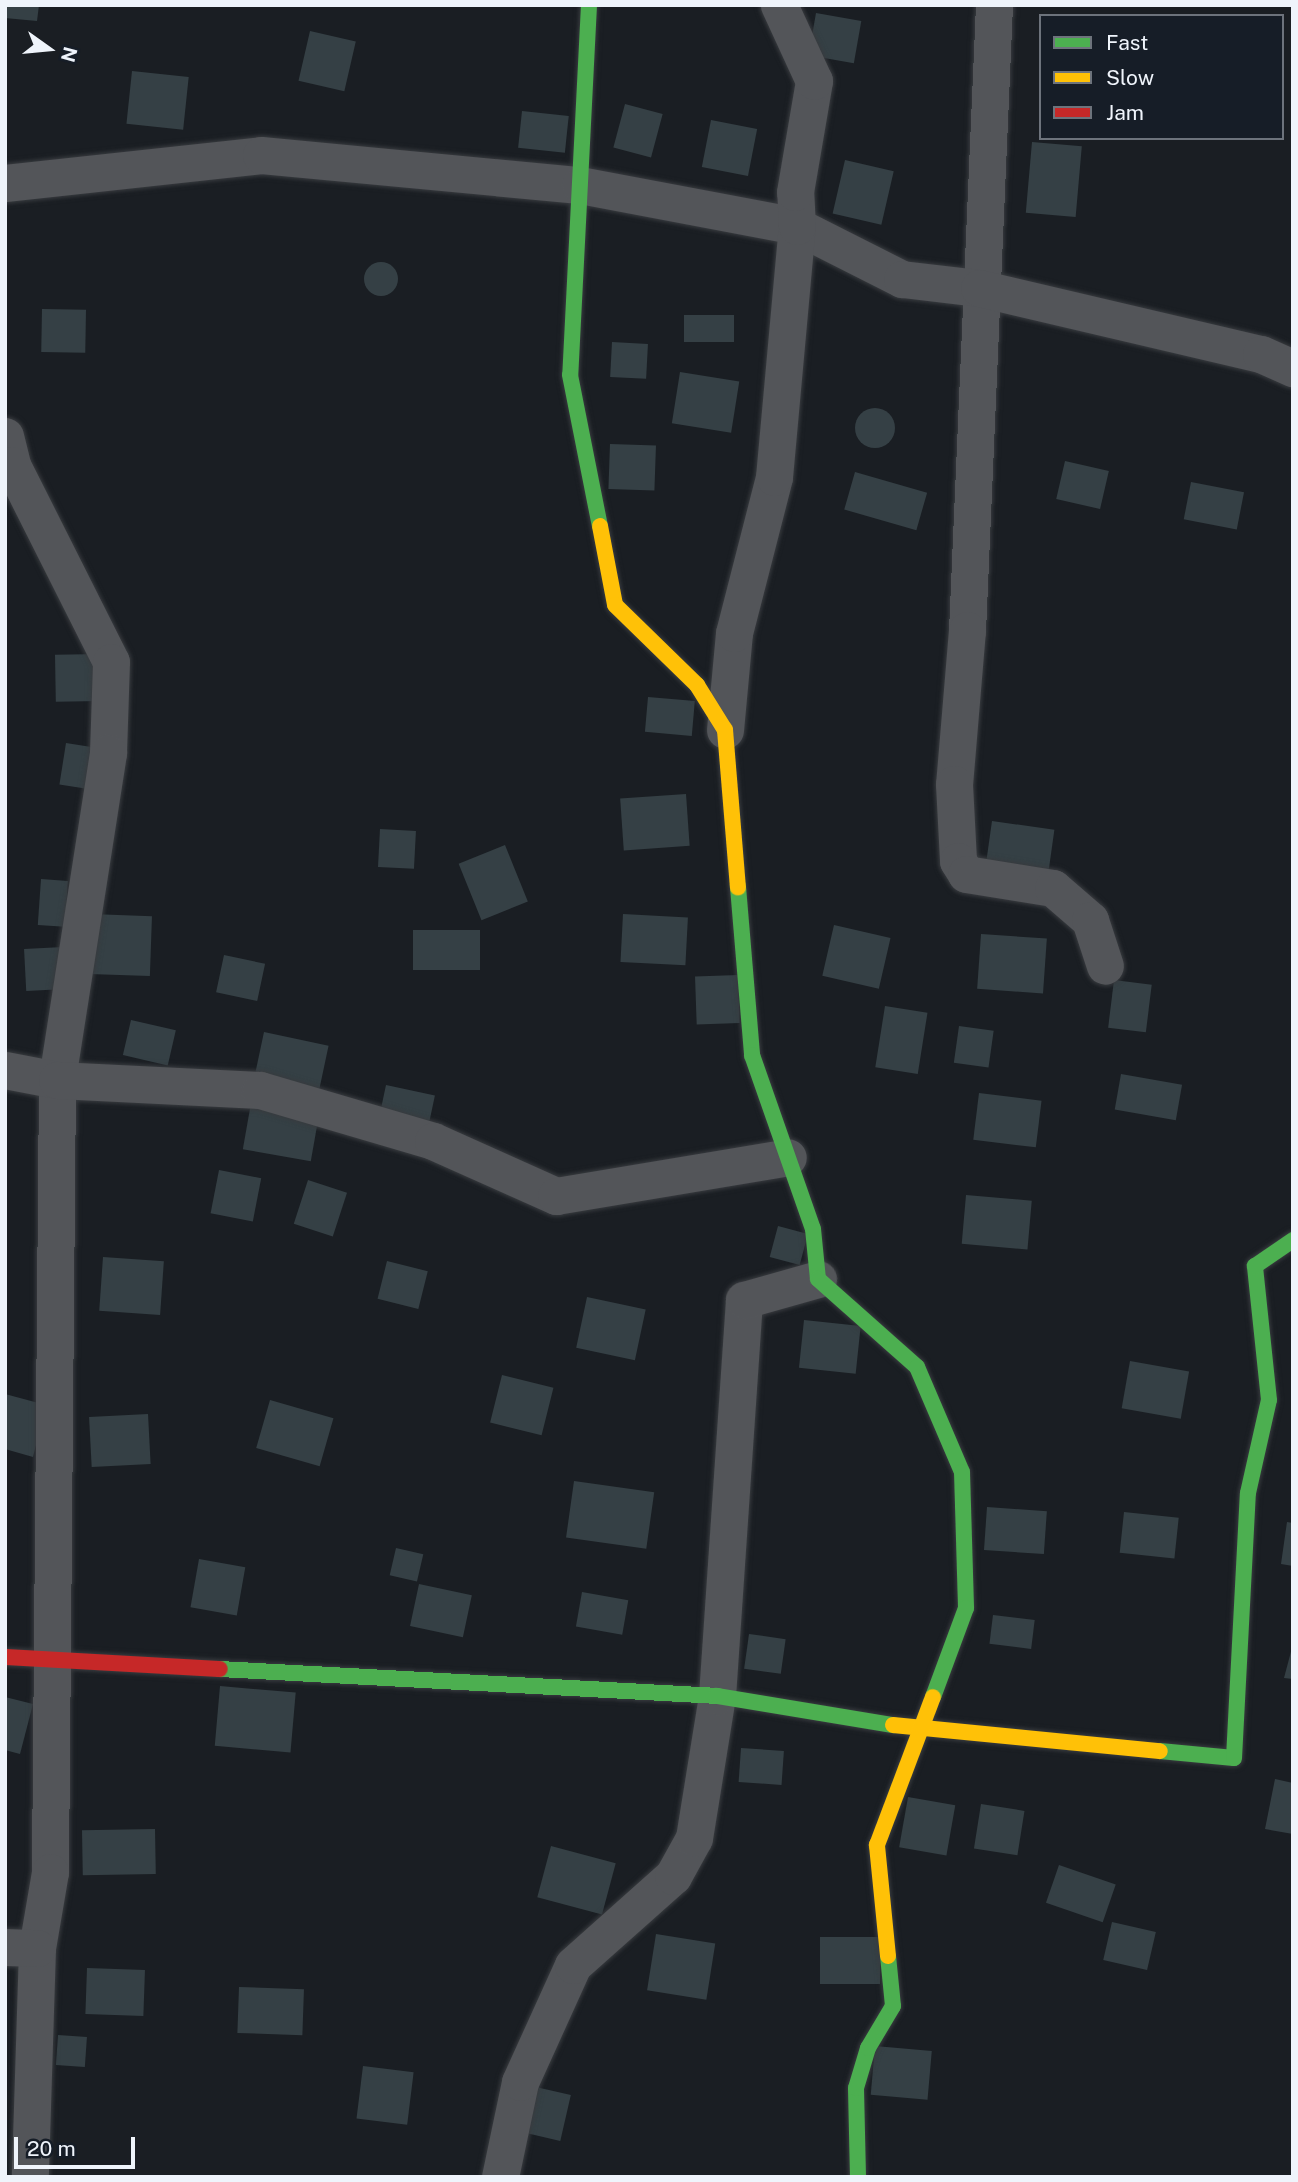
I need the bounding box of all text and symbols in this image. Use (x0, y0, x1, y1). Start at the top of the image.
north arrow (14, 14, 84, 84)
legend (1039, 14, 1284, 140)
text: Fast (1106, 30, 1148, 55)
text: N (57, 44, 82, 64)
text: Slow (1106, 65, 1154, 90)
text: Jam (1106, 100, 1144, 125)
scale bar (18, 2122, 138, 2166)
text: 20 m (27, 2136, 76, 2161)

